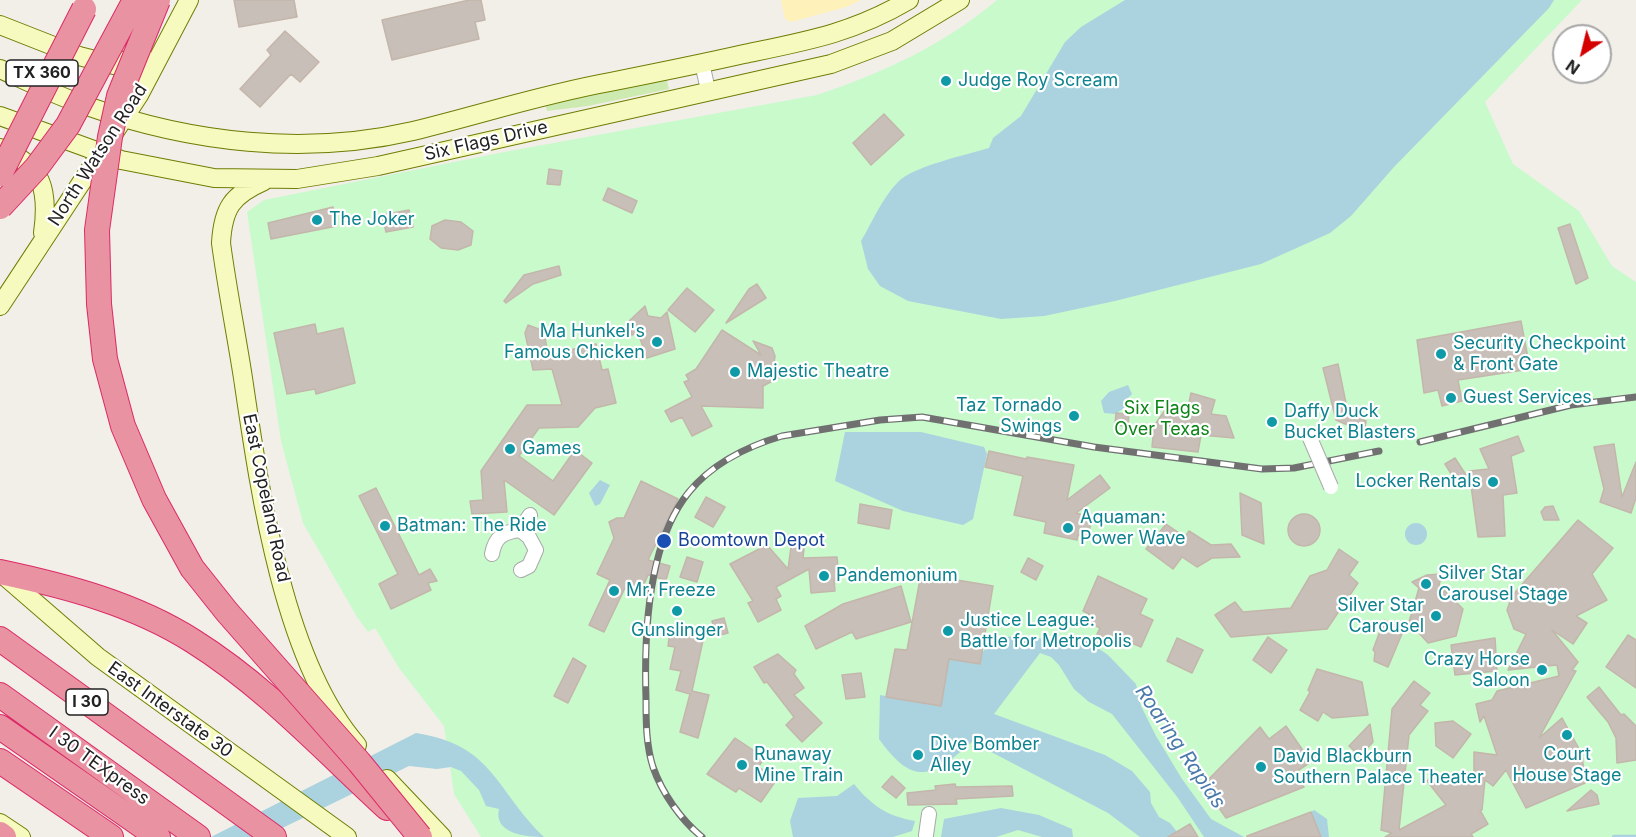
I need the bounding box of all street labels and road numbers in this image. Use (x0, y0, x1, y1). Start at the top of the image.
road number: TX 360 (6, 60, 78, 86)
street label: North Watson Road (44, 80, 152, 230)
street label: Six Flags Drive (422, 116, 550, 166)
street label: East Copeland Road (238, 412, 294, 584)
street label: East Interstate 30 (103, 657, 237, 763)
road number: I 30 (66, 689, 108, 715)
street label: I 30 TEXpress (44, 722, 154, 810)

